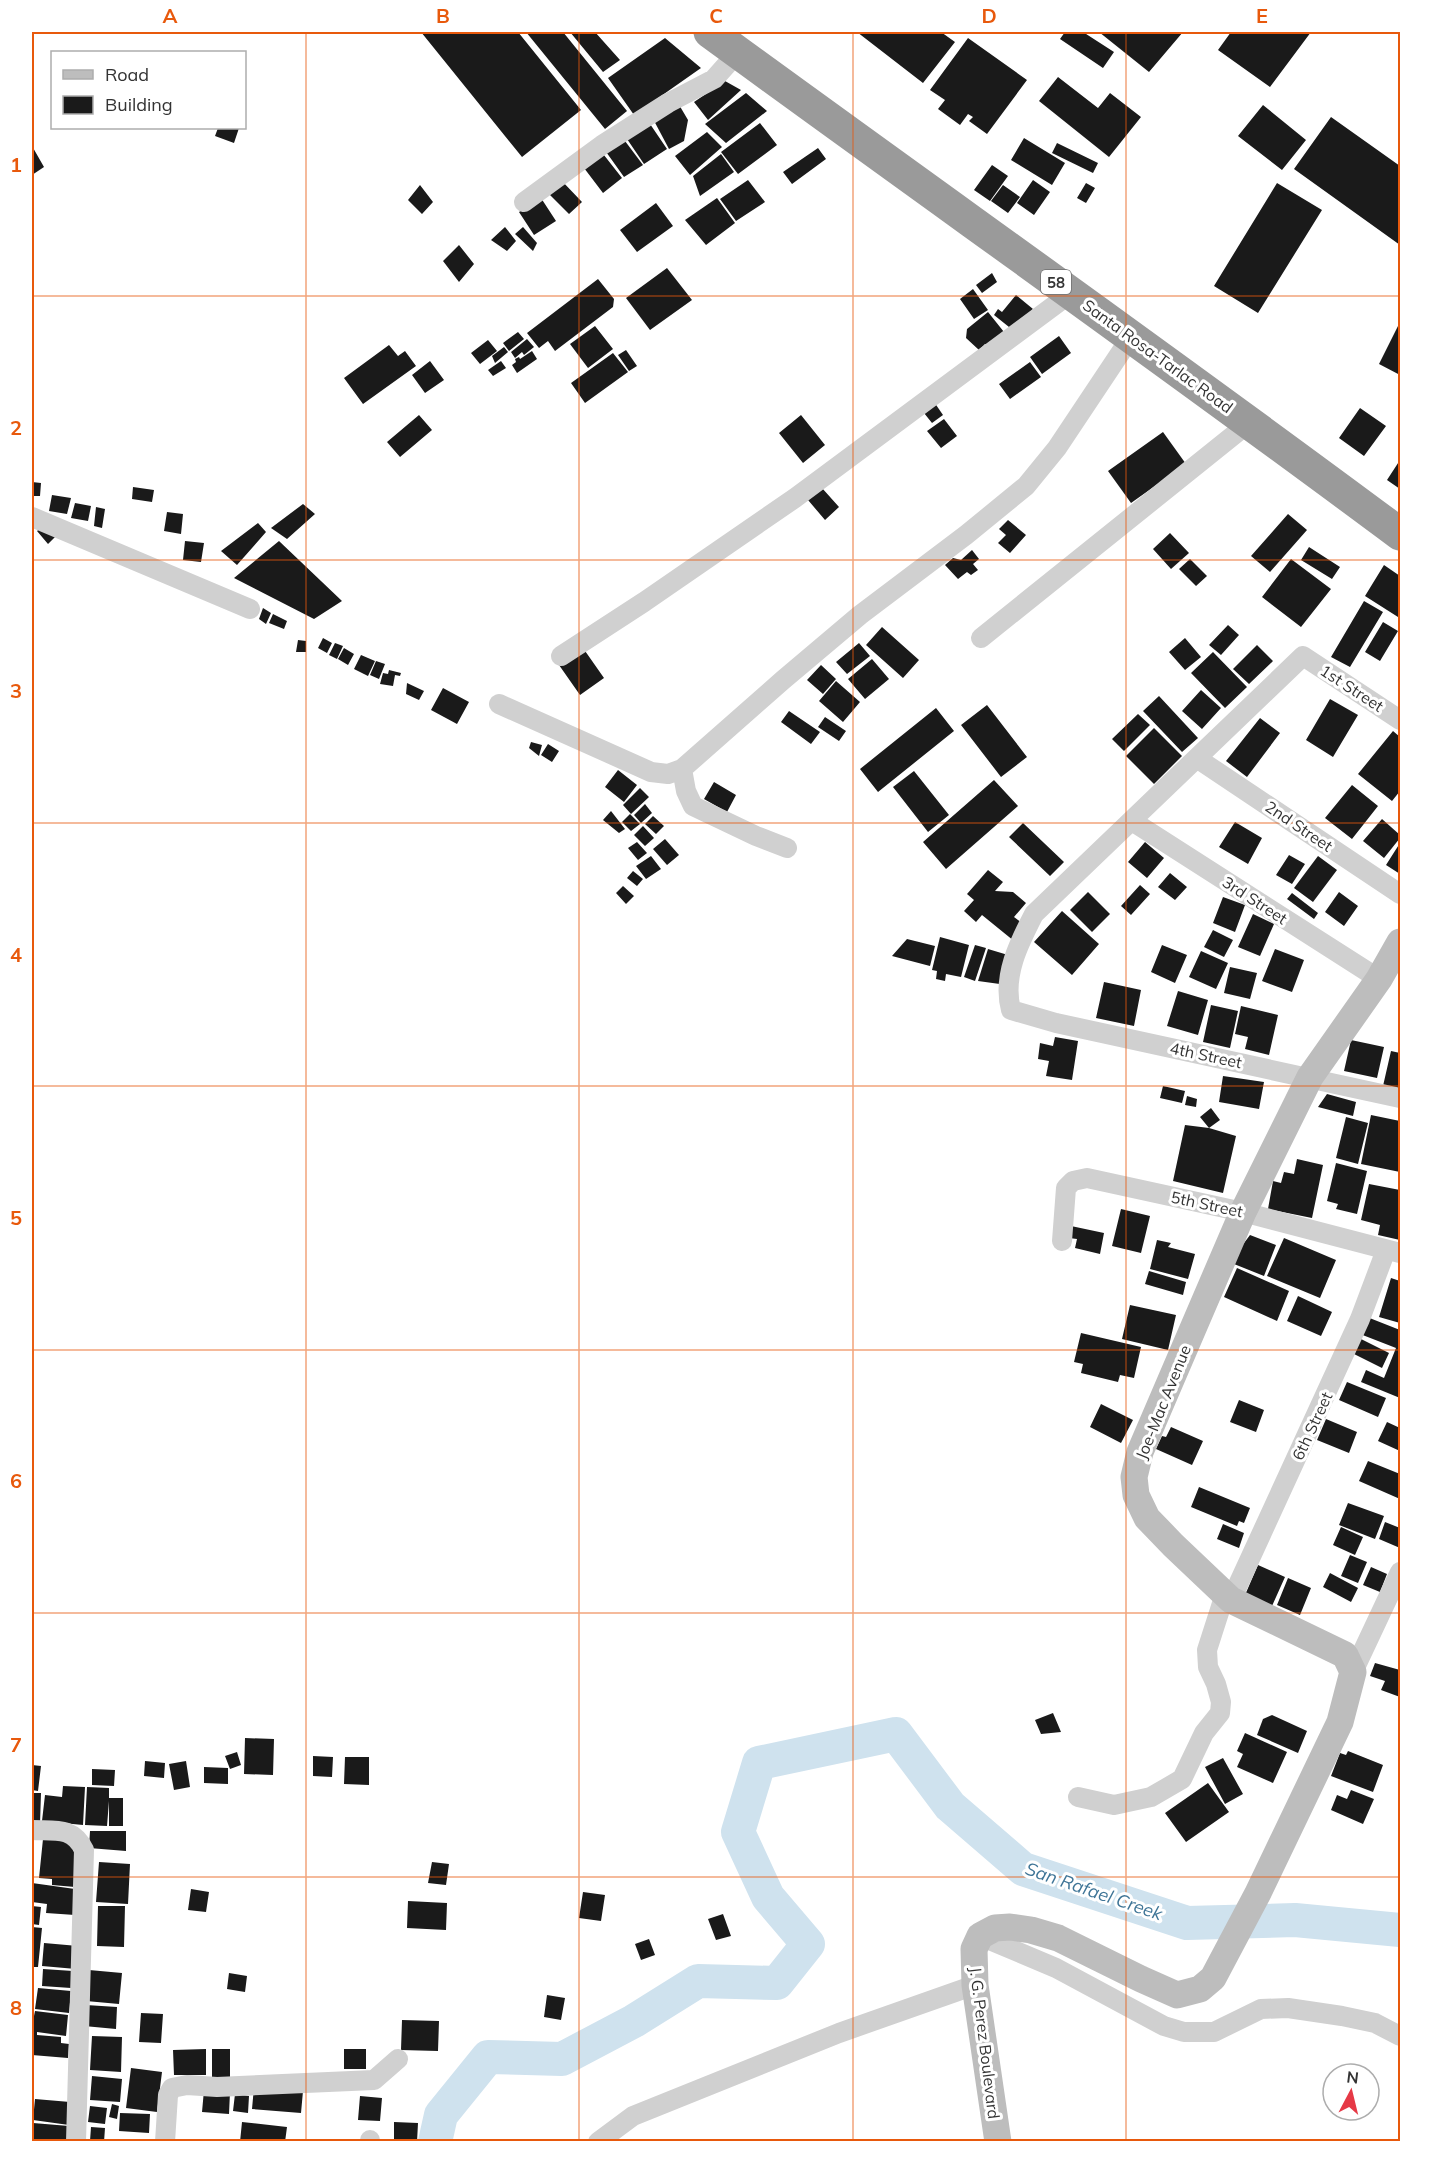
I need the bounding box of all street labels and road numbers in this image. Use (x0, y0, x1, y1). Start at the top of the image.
road number: 58 (1041, 270, 1071, 294)
street label: Santa Rosa-Tarlac Road (1079, 295, 1237, 417)
street label: 1st Street (1317, 660, 1388, 716)
street label: 2nd Street (1261, 796, 1337, 856)
street label: 3rd Street (1219, 872, 1292, 929)
street label: 4th Street (1168, 1038, 1244, 1072)
street label: 5th Street (1169, 1187, 1245, 1221)
street label: Joe-Mac Avenue (1131, 1342, 1195, 1462)
street label: 6th Street (1288, 1388, 1337, 1463)
street label: J. G. Perez Boulevard (966, 1966, 1004, 2120)

